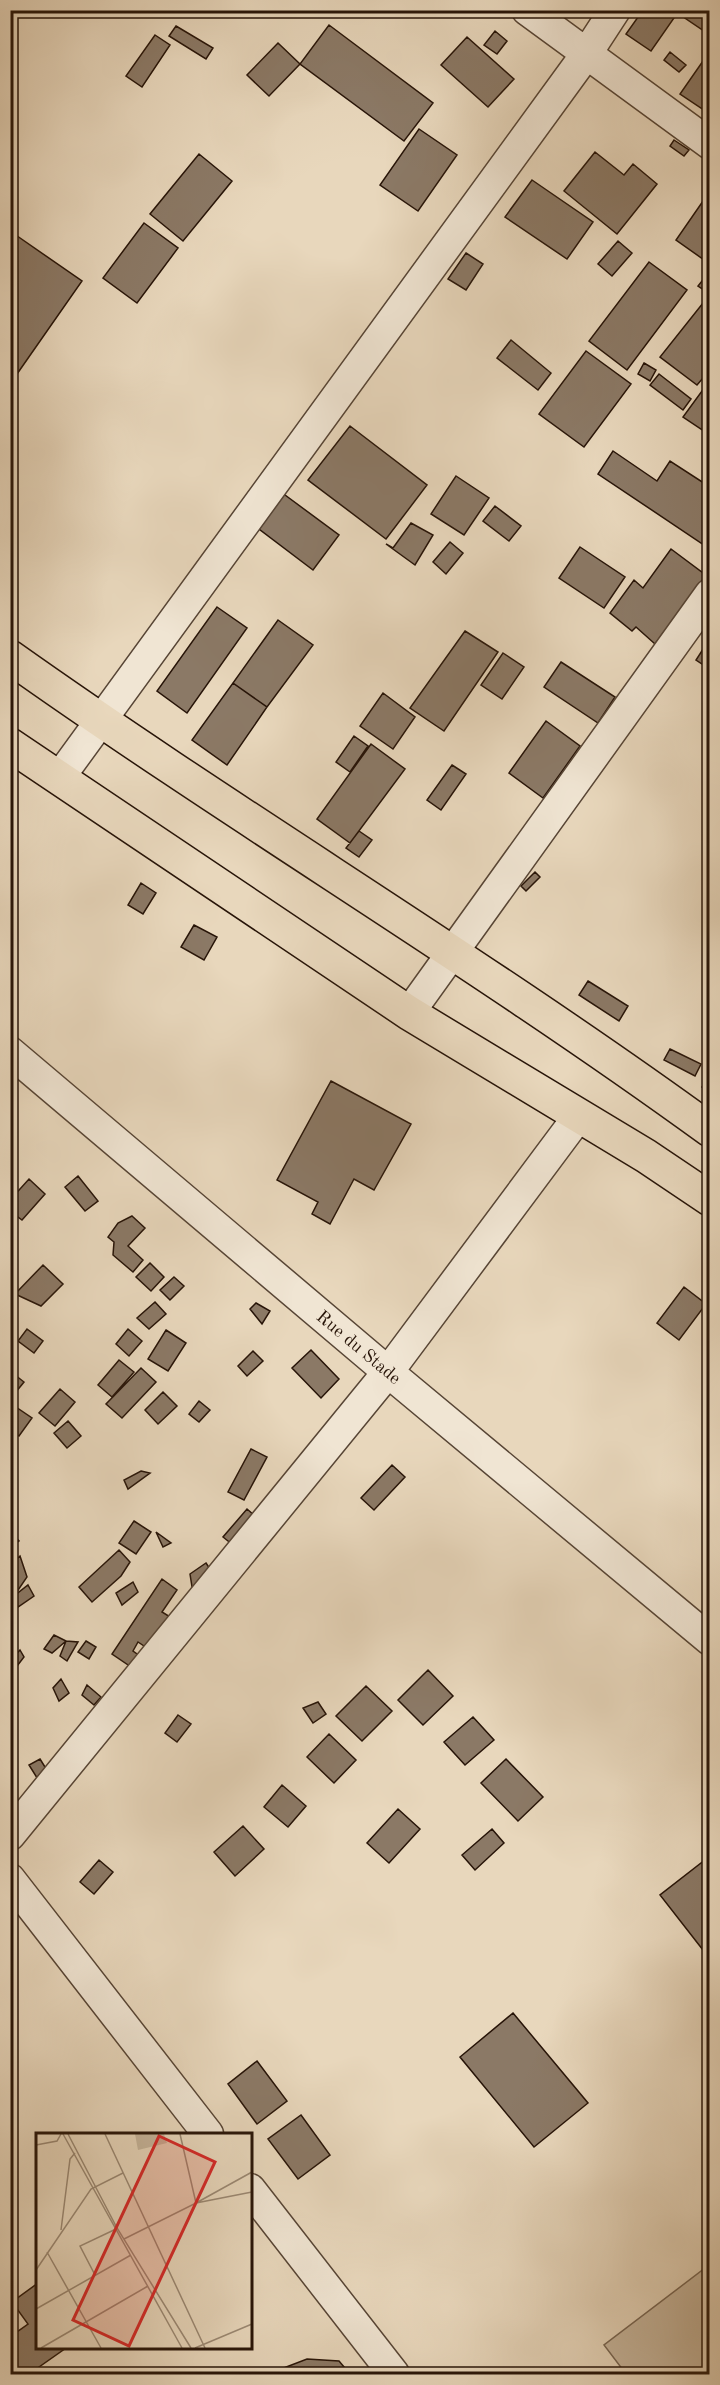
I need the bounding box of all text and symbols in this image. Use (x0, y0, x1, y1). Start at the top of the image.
street label: Rue du Stade (313, 1307, 404, 1388)
inset map (36, 2133, 252, 2349)

